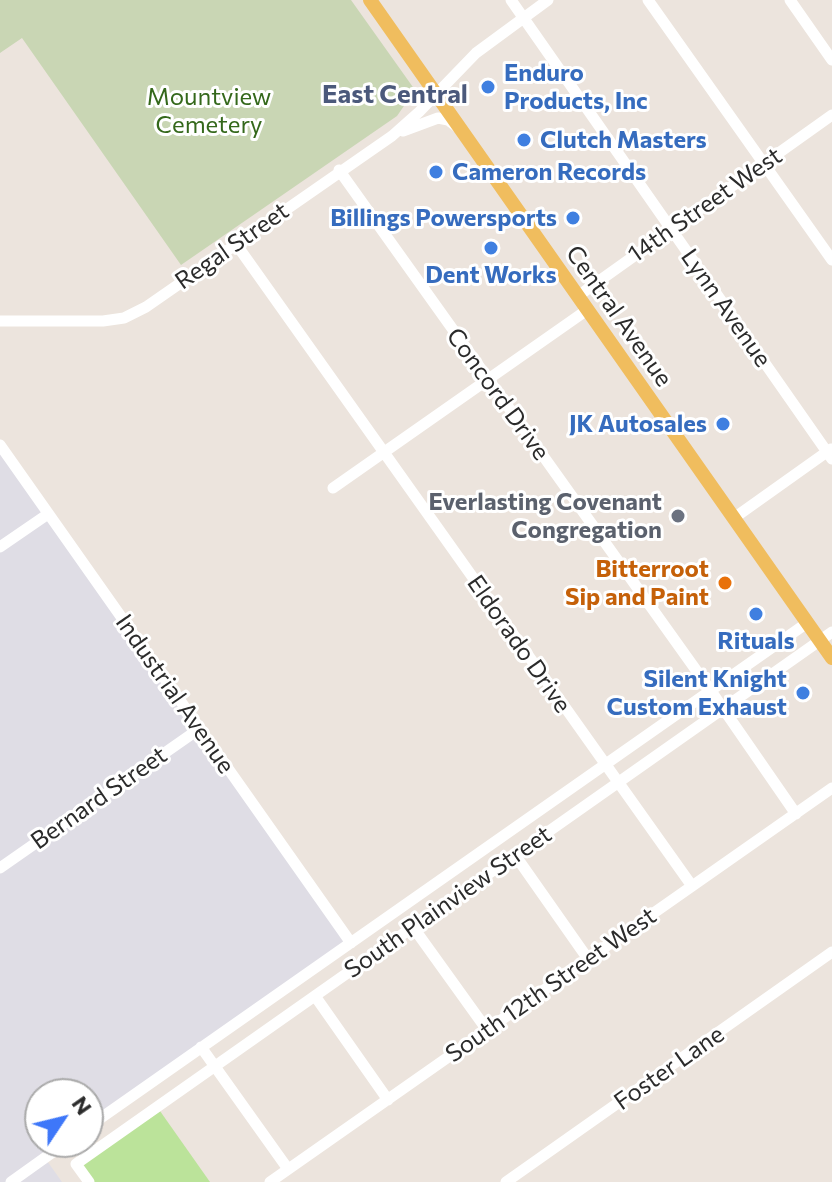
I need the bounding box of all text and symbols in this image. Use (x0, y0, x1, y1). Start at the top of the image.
place label: Enduro Products, Inc (504, 59, 648, 115)
district label: East Central (322, 78, 468, 110)
marker: Enduro Products, Inc (479, 78, 497, 96)
park label: Mountview Cemetery (147, 83, 271, 139)
place label: Clutch Masters (540, 126, 707, 154)
marker: Clutch Masters (515, 131, 533, 149)
street label: 14th Street West (622, 141, 788, 269)
place label: Cameron Records (452, 158, 646, 186)
marker: Cameron Records (427, 163, 445, 181)
street label: Regal Street (170, 196, 294, 296)
place label: Billings Powersports (330, 204, 557, 232)
marker: Billings Powersports (564, 209, 582, 227)
marker: Dent Works (482, 239, 500, 257)
street label: Central Avenue (560, 240, 678, 392)
street label: Lynn Avenue (675, 243, 777, 373)
place label: Dent Works (425, 261, 557, 289)
street label: Concord Drive (440, 322, 556, 466)
place label: JK Autosales (569, 410, 707, 438)
marker: JK Autosales (714, 415, 732, 433)
place label: Everlasting Covenant Congregation (429, 488, 662, 544)
marker: Everlasting Covenant Congregation (669, 507, 687, 525)
place label: Bitterroot Sip and Paint (565, 555, 709, 611)
street label: Eldorado Drive (461, 570, 577, 718)
marker: Bitterroot Sip and Paint (716, 574, 734, 592)
marker: Rituals (747, 605, 765, 623)
street label: Industrial Avenue (109, 609, 241, 779)
place label: Rituals (717, 627, 795, 655)
place label: Silent Knight Custom Exhaust (607, 665, 787, 721)
marker: Silent Knight Custom Exhaust (794, 684, 812, 702)
street label: Bernard Street (25, 740, 173, 856)
street label: South Plainview Street (339, 820, 557, 984)
street label: South 12th Street West (440, 901, 662, 1069)
street label: Foster Lane (609, 1020, 729, 1116)
north arrow (24, 1078, 104, 1158)
text: N (67, 1091, 98, 1120)

